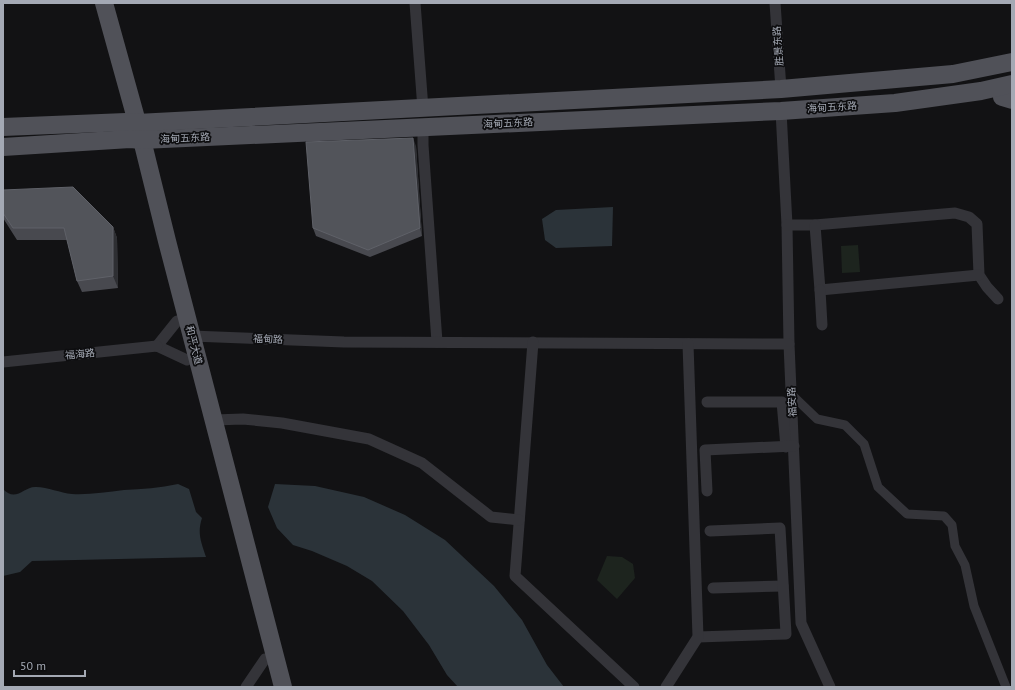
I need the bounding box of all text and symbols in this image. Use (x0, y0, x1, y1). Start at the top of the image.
street label: 胜景东路 (770, 26, 786, 66)
street label: 海甸五东路 (807, 99, 857, 115)
street label: 海甸五东路 (483, 115, 533, 131)
street label: 海甸五东路 (160, 130, 210, 146)
street label: 和平大道 (183, 324, 205, 366)
street label: 福甸路 (253, 332, 283, 346)
street label: 福海路 (64, 346, 96, 362)
street label: 福安路 (785, 387, 799, 417)
scale bar (14, 652, 85, 678)
text: 50 m (20, 658, 46, 673)

